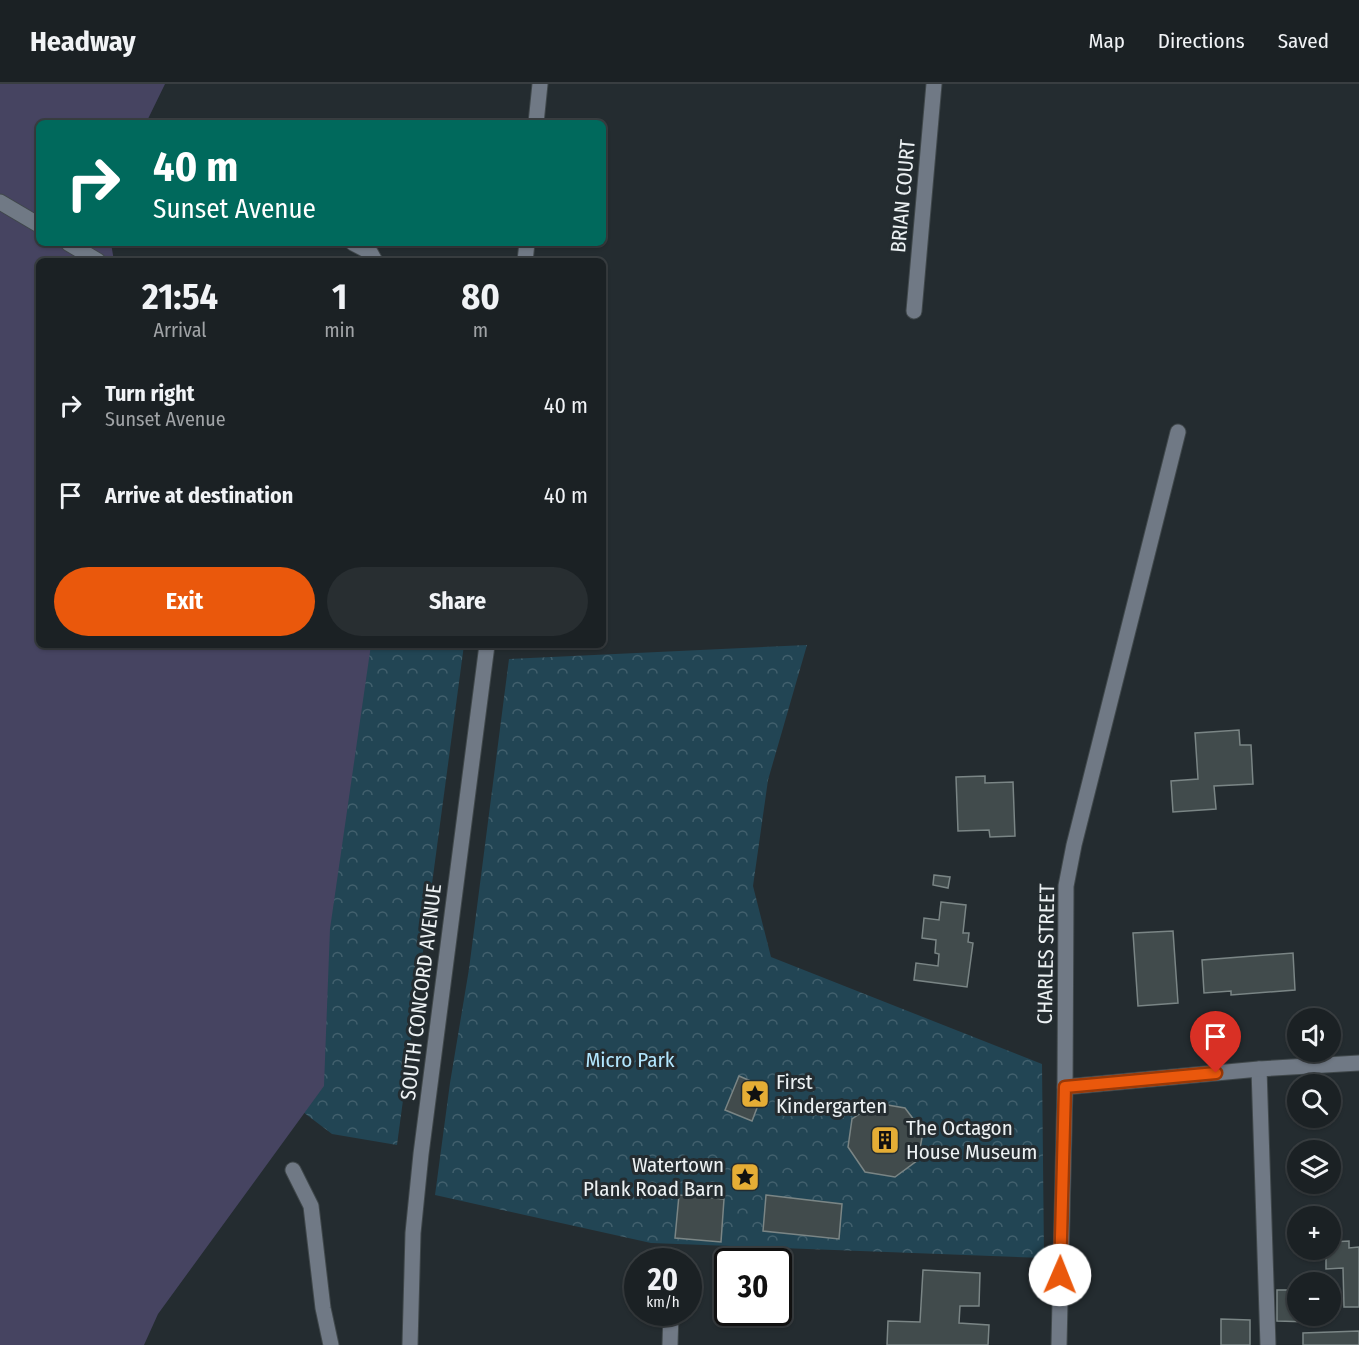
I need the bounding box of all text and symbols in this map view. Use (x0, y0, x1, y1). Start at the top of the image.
text: Headway (30, 25, 136, 58)
text: Map (1088, 28, 1125, 54)
text: Directions (1158, 28, 1245, 54)
text: Saved (1278, 28, 1329, 54)
street label: BRIAN COURT (885, 138, 921, 254)
text: 40 m (153, 142, 238, 192)
icon: right (54, 144, 132, 222)
text: Sunset Avenue (153, 193, 316, 225)
text: 21:54 (142, 275, 218, 319)
text: 1 (332, 275, 347, 319)
text: 80 (461, 275, 500, 319)
text: Arrival (154, 318, 207, 342)
text: min (324, 318, 355, 342)
text: m (473, 318, 488, 342)
text: Turn right (105, 380, 194, 407)
icon: right (54, 389, 87, 422)
text: 40 m (544, 392, 588, 419)
text: Sunset Avenue (105, 407, 226, 431)
icon: arrive (54, 479, 87, 512)
text: Arrive at destination (105, 482, 293, 509)
text: 40 m (544, 482, 588, 509)
button: Exit (54, 567, 315, 636)
button: Share (327, 567, 588, 636)
street label: SOUTH CONCORD AVENUE (395, 882, 447, 1102)
street label: CHARLES STREET (1032, 883, 1060, 1025)
map controls (1287, 1008, 1341, 1326)
button: sound (1287, 1008, 1341, 1062)
pin (1190, 1011, 1241, 1073)
icon: arrive (1199, 1020, 1232, 1053)
park label: Micro Park (585, 1047, 675, 1073)
place label: First Kindergarten (776, 1069, 887, 1119)
button: search (1287, 1074, 1341, 1128)
place icon: First Kindergarten (739, 1078, 771, 1110)
place label: The Octagon House Museum (906, 1115, 1037, 1165)
building icon: The Octagon House Museum (869, 1124, 901, 1156)
button: layers (1287, 1140, 1341, 1194)
place label: Watertown Plank Road Barn (583, 1152, 724, 1202)
place icon: Watertown Plank Road Barn (729, 1161, 761, 1193)
button: + (1287, 1206, 1341, 1260)
position arrow (1028, 1243, 1092, 1307)
speed limit sign: 30 (714, 1248, 792, 1326)
text: 20 (648, 1262, 678, 1298)
button: − (1287, 1272, 1341, 1326)
text: km/h (646, 1293, 680, 1311)

